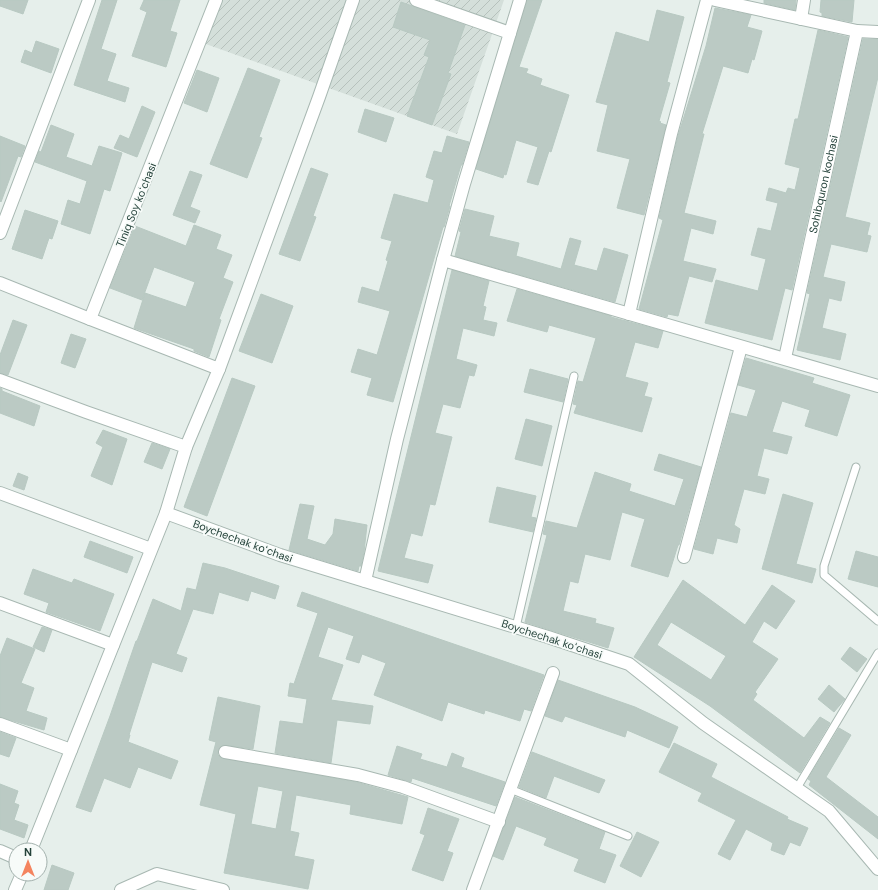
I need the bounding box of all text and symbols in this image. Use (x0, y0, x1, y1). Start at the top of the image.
street label: Sohibquron kochasi (806, 134, 841, 235)
street label: Tiniq Soy koʻchasi (113, 161, 159, 249)
street label: Boychechak koʻchasi (191, 516, 295, 566)
street label: Boychechak koʻchasi (500, 616, 604, 662)
north arrow (8, 842, 48, 882)
text: N (24, 845, 32, 859)

